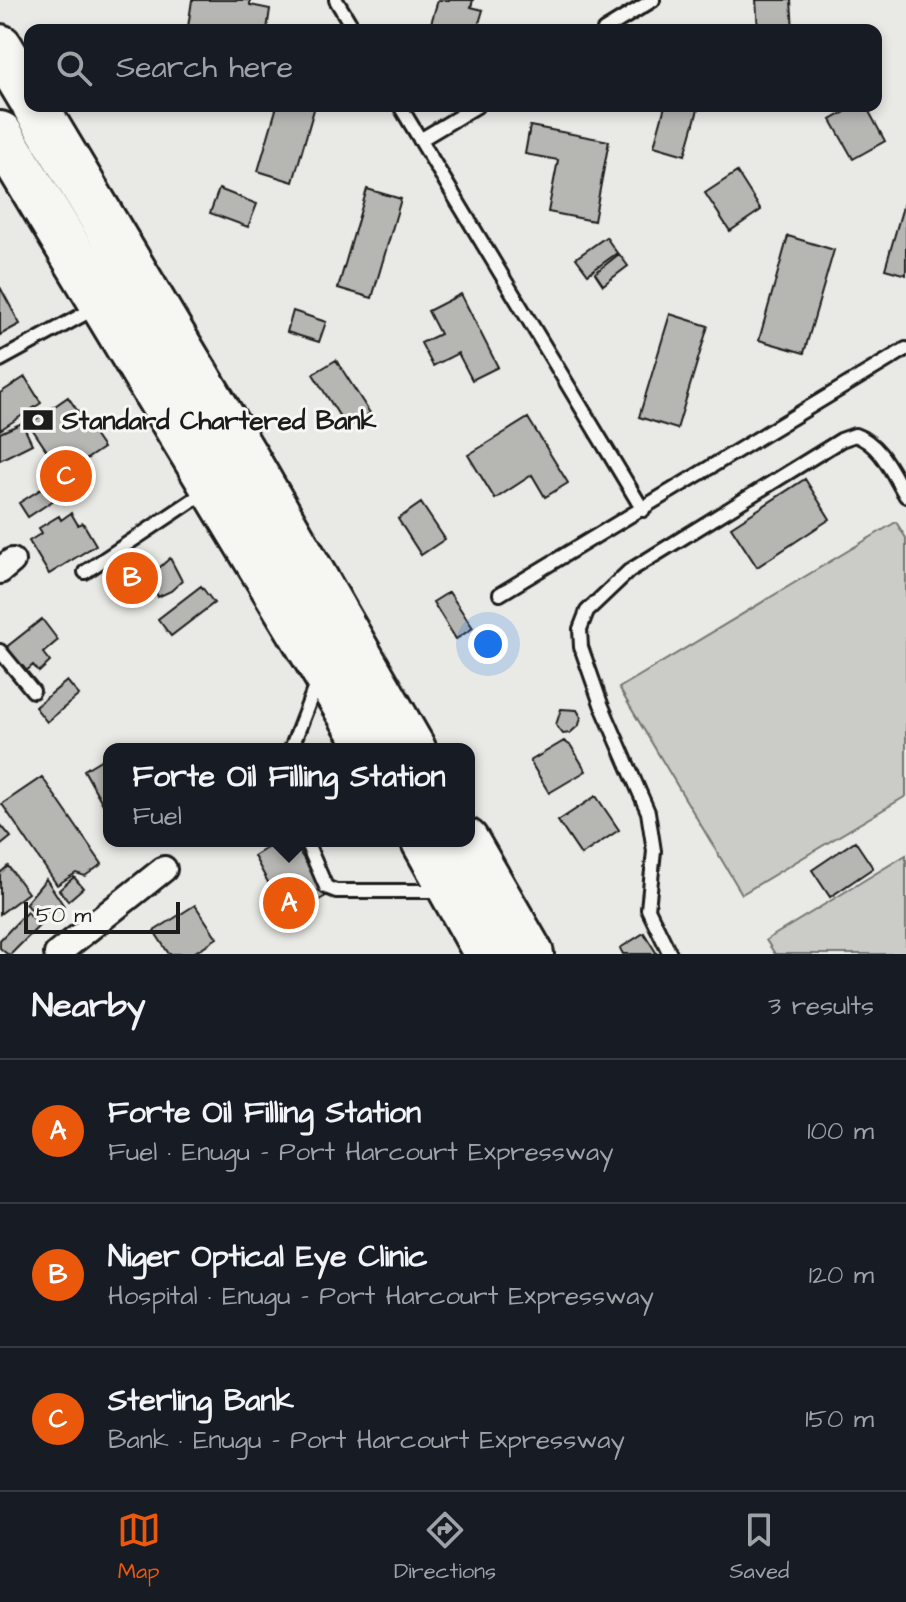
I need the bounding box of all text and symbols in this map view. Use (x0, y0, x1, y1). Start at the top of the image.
search box (24, 24, 882, 112)
icon: search (52, 46, 96, 90)
text: Search here (116, 47, 293, 89)
bank icon: Standard Chartered Bank (21, 403, 55, 437)
place label: Standard Chartered Bank (61, 403, 377, 439)
pin: C (40, 446, 92, 506)
pin: B (106, 548, 158, 608)
your location (468, 624, 508, 664)
popup (103, 743, 475, 847)
text: Forte Oil Filling Station (133, 756, 445, 798)
text: Fuel (133, 798, 182, 834)
pin: A (263, 873, 315, 933)
scale bar (24, 898, 180, 934)
text: 50 m (36, 900, 91, 931)
text: Nearby (32, 982, 146, 1030)
text: 3 results (768, 988, 874, 1024)
text: Forte Oil Filling Station (108, 1092, 421, 1134)
text: A (50, 1113, 66, 1149)
text: 100 m (807, 1113, 874, 1149)
text: Fuel · Enugu - Port Harcourt Expressway (108, 1134, 613, 1170)
text: Niger Optical Eye Clinic (108, 1236, 428, 1278)
text: B (49, 1257, 67, 1293)
text: 120 m (809, 1257, 874, 1293)
text: Hospital · Enugu - Port Harcourt Expressway (108, 1278, 654, 1314)
text: Sterling Bank (108, 1380, 294, 1422)
text: C (49, 1401, 67, 1437)
text: 150 m (805, 1401, 874, 1437)
text: Bank · Enugu - Port Harcourt Expressway (108, 1422, 625, 1458)
tab: Map (117, 1508, 161, 1587)
tab: Directions (394, 1508, 496, 1587)
tab: Saved (729, 1508, 789, 1587)

